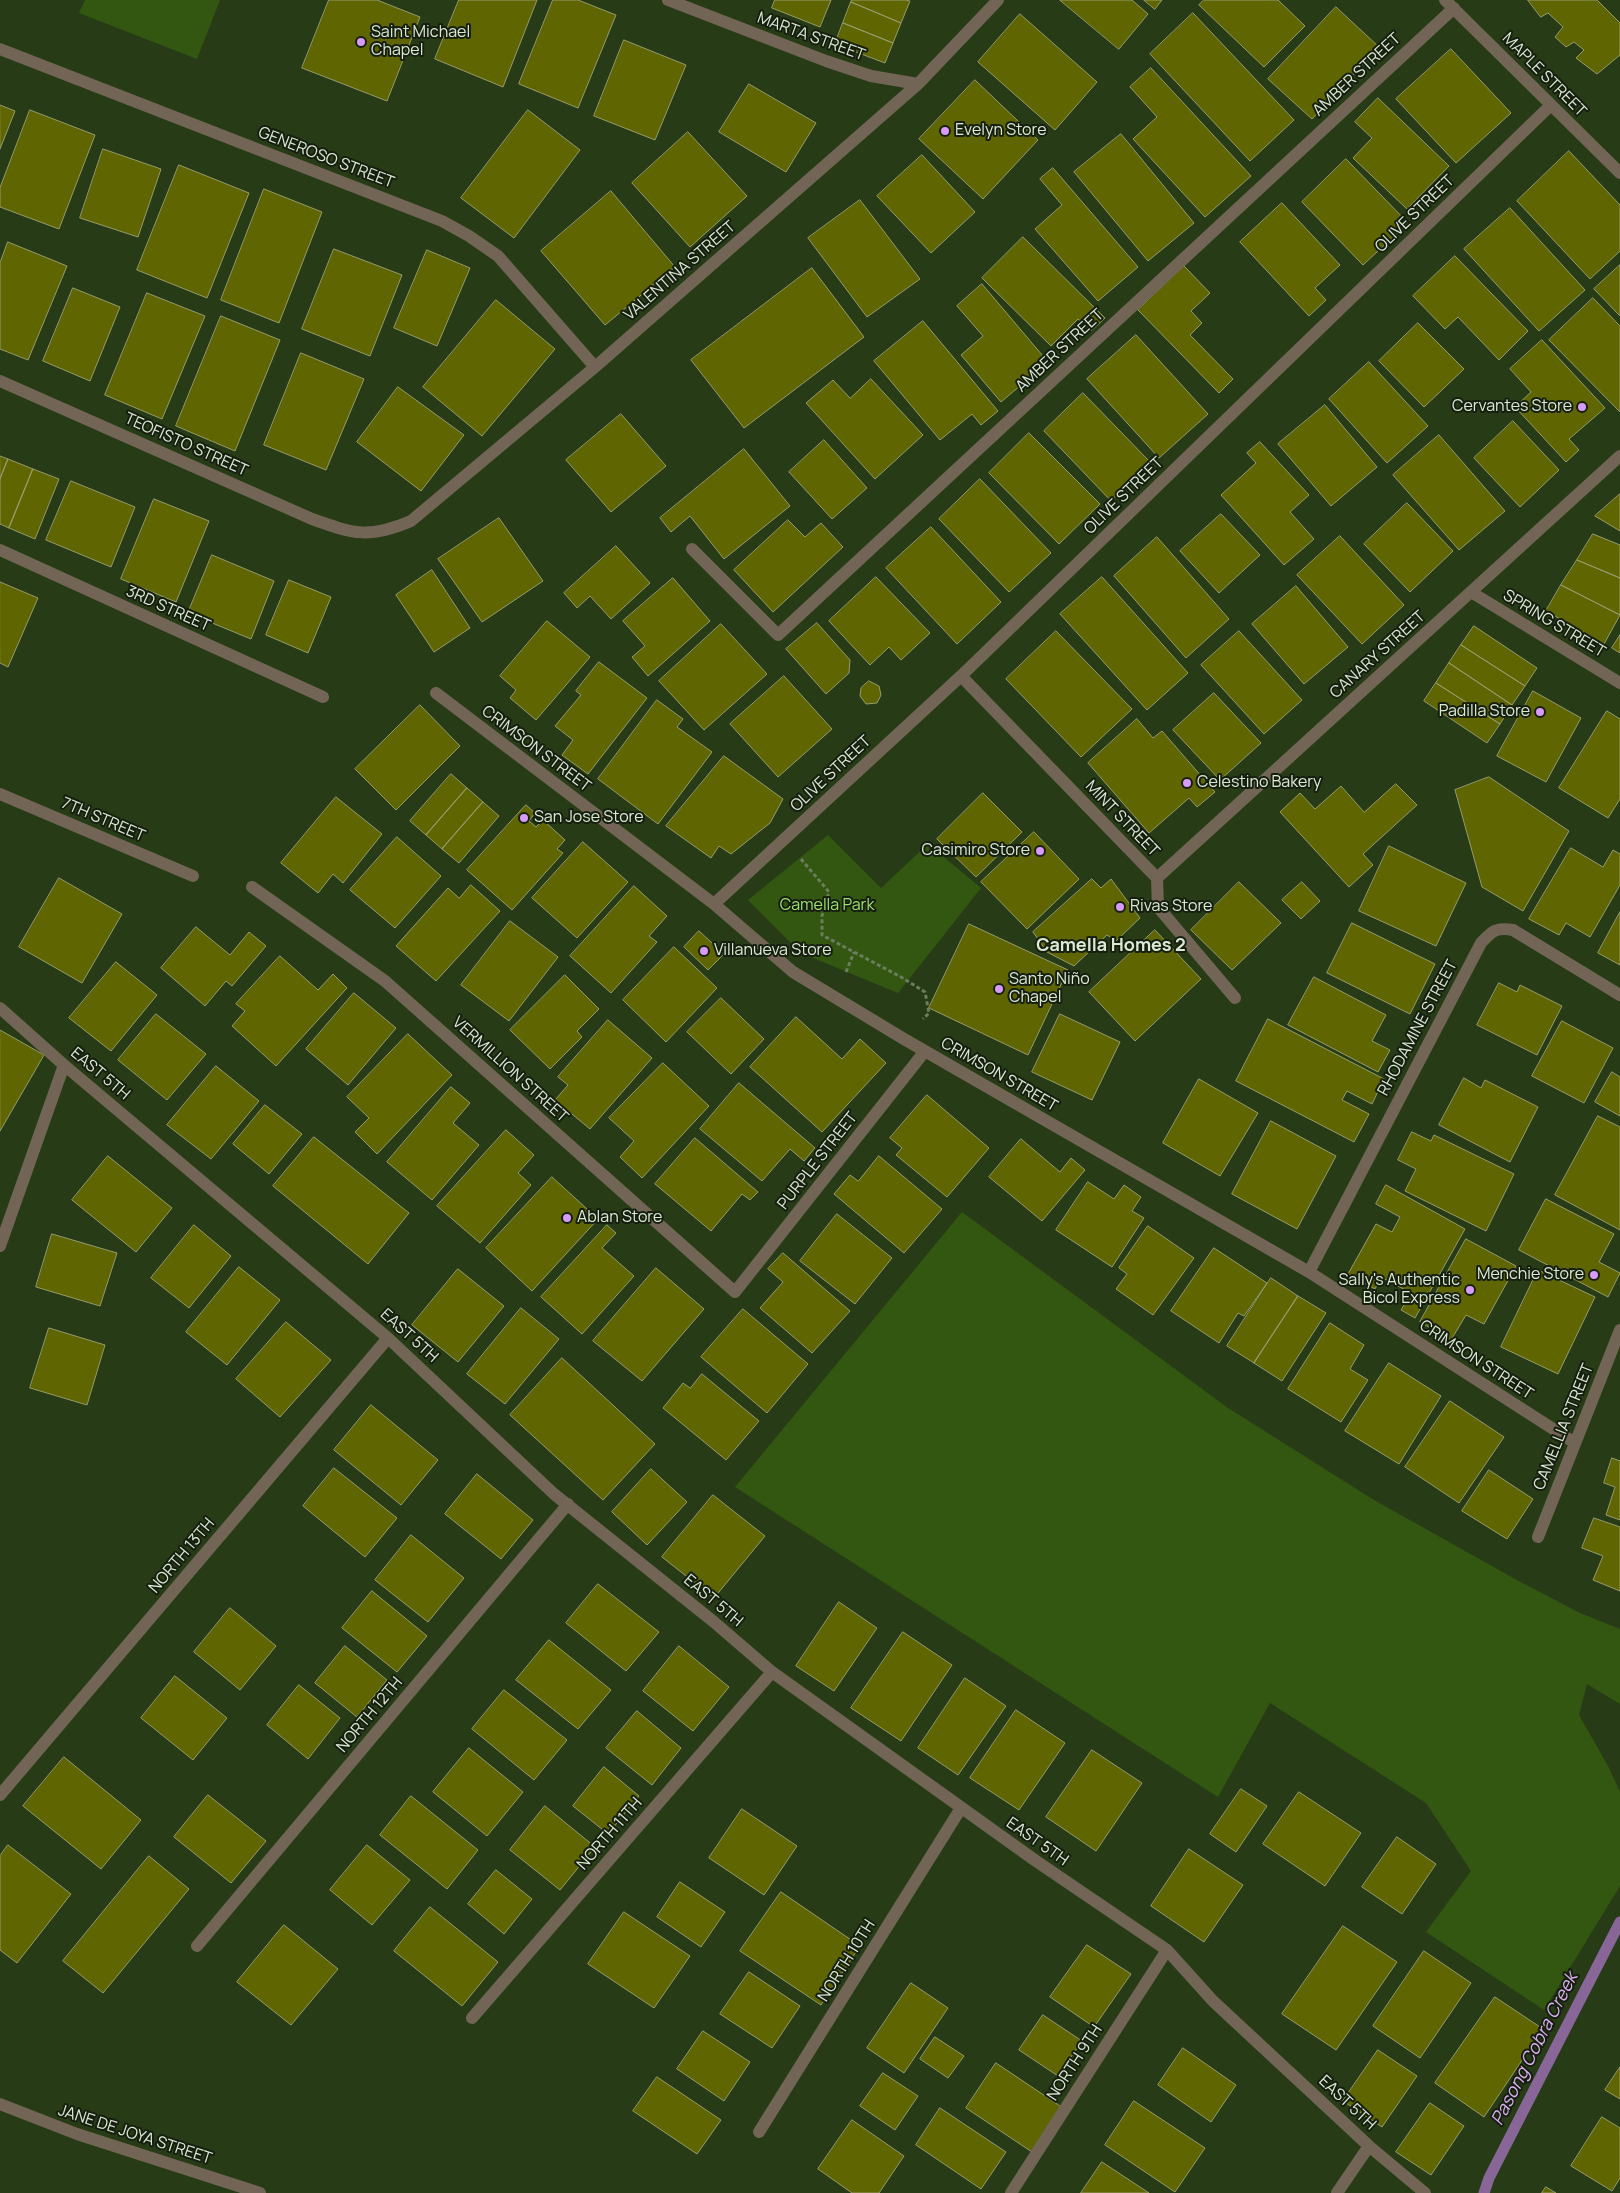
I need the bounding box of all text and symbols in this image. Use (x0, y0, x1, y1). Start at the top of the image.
street label: MARTA STREET (754, 9, 868, 65)
place label: Saint Michael Chapel (371, 23, 470, 61)
street label: AMBER STREET (1309, 29, 1405, 121)
street label: MAPLE STREET (1498, 29, 1590, 121)
marker: Saint Michael Chapel (355, 36, 367, 48)
place label: Evelyn Store (955, 121, 1047, 141)
street label: GENEROSO STREET (255, 123, 397, 193)
marker: Evelyn Store (939, 125, 951, 137)
street label: OLIVE STREET (1371, 171, 1459, 257)
street label: VALENTINA STREET (620, 217, 740, 325)
street label: AMBER STREET (1012, 305, 1108, 397)
place label: Cervantes Store (1452, 397, 1572, 417)
marker: Cervantes Store (1576, 401, 1588, 413)
street label: TEOFISTO STREET (121, 409, 251, 481)
street label: OLIVE STREET (1080, 453, 1168, 539)
street label: 3RD STREET (123, 582, 213, 636)
street label: SPRING STREET (1499, 586, 1609, 662)
street label: CANARY STREET (1326, 607, 1430, 703)
street label: CRIMSON STREET (478, 702, 594, 796)
place label: Padilla Store (1439, 702, 1530, 722)
marker: Padilla Store (1534, 706, 1546, 718)
street label: OLIVE STREET (787, 732, 875, 816)
place label: Celestino Bakery (1197, 773, 1321, 793)
street label: MINT STREET (1081, 777, 1163, 861)
marker: Celestino Bakery (1181, 777, 1193, 789)
street label: 7TH STREET (58, 794, 148, 846)
place label: San Jose Store (534, 808, 644, 828)
marker: San Jose Store (518, 812, 530, 824)
place label: Casimiro Store (922, 841, 1030, 861)
marker: Casimiro Store (1034, 845, 1046, 857)
park label: Camella Park (780, 896, 874, 916)
place label: Rivas Store (1130, 897, 1212, 917)
marker: Rivas Store (1114, 901, 1126, 913)
district label: Camella Homes 2 (1036, 935, 1186, 957)
place label: Villanueva Store (714, 941, 832, 961)
marker: Villanueva Store (698, 945, 710, 957)
street label: RHODAMINE STREET (1374, 957, 1462, 1099)
place label: Santo Niño Chapel (1009, 970, 1090, 1008)
marker: Santo Niño Chapel (993, 983, 1005, 995)
street label: VERMILLION STREET (448, 1013, 572, 1127)
street label: CRIMSON STREET (937, 1034, 1061, 1116)
street label: EAST 5TH (67, 1044, 133, 1104)
street label: PURPLE STREET (774, 1108, 862, 1214)
place label: Ablan Store (577, 1208, 662, 1228)
marker: Ablan Store (561, 1212, 573, 1224)
place label: Menchie Store (1477, 1265, 1584, 1285)
marker: Menchie Store (1588, 1269, 1600, 1281)
place label: Sally's Authentic Bicol Express (1338, 1271, 1460, 1309)
marker: Sally's Authentic Bicol Express (1464, 1284, 1476, 1296)
street label: EAST 5TH (376, 1305, 442, 1367)
street label: CRIMSON STREET (1416, 1316, 1536, 1404)
street label: CAMELLIA STREET (1530, 1361, 1598, 1493)
street label: NORTH 13TH (145, 1515, 219, 1597)
street label: EAST 5TH (680, 1571, 746, 1631)
street label: NORTH 12TH (333, 1674, 407, 1756)
street label: NORTH 11TH (573, 1794, 647, 1874)
street label: EAST 5TH (1002, 1814, 1072, 1870)
street label: NORTH 10TH (814, 1917, 880, 2005)
water label: Pasong Cobra Creek (1487, 1969, 1583, 2129)
street label: NORTH 9TH (1043, 2021, 1107, 2105)
street label: EAST 5TH (1314, 2072, 1380, 2134)
street label: JANE DE JOYA STREET (56, 2101, 214, 2169)

